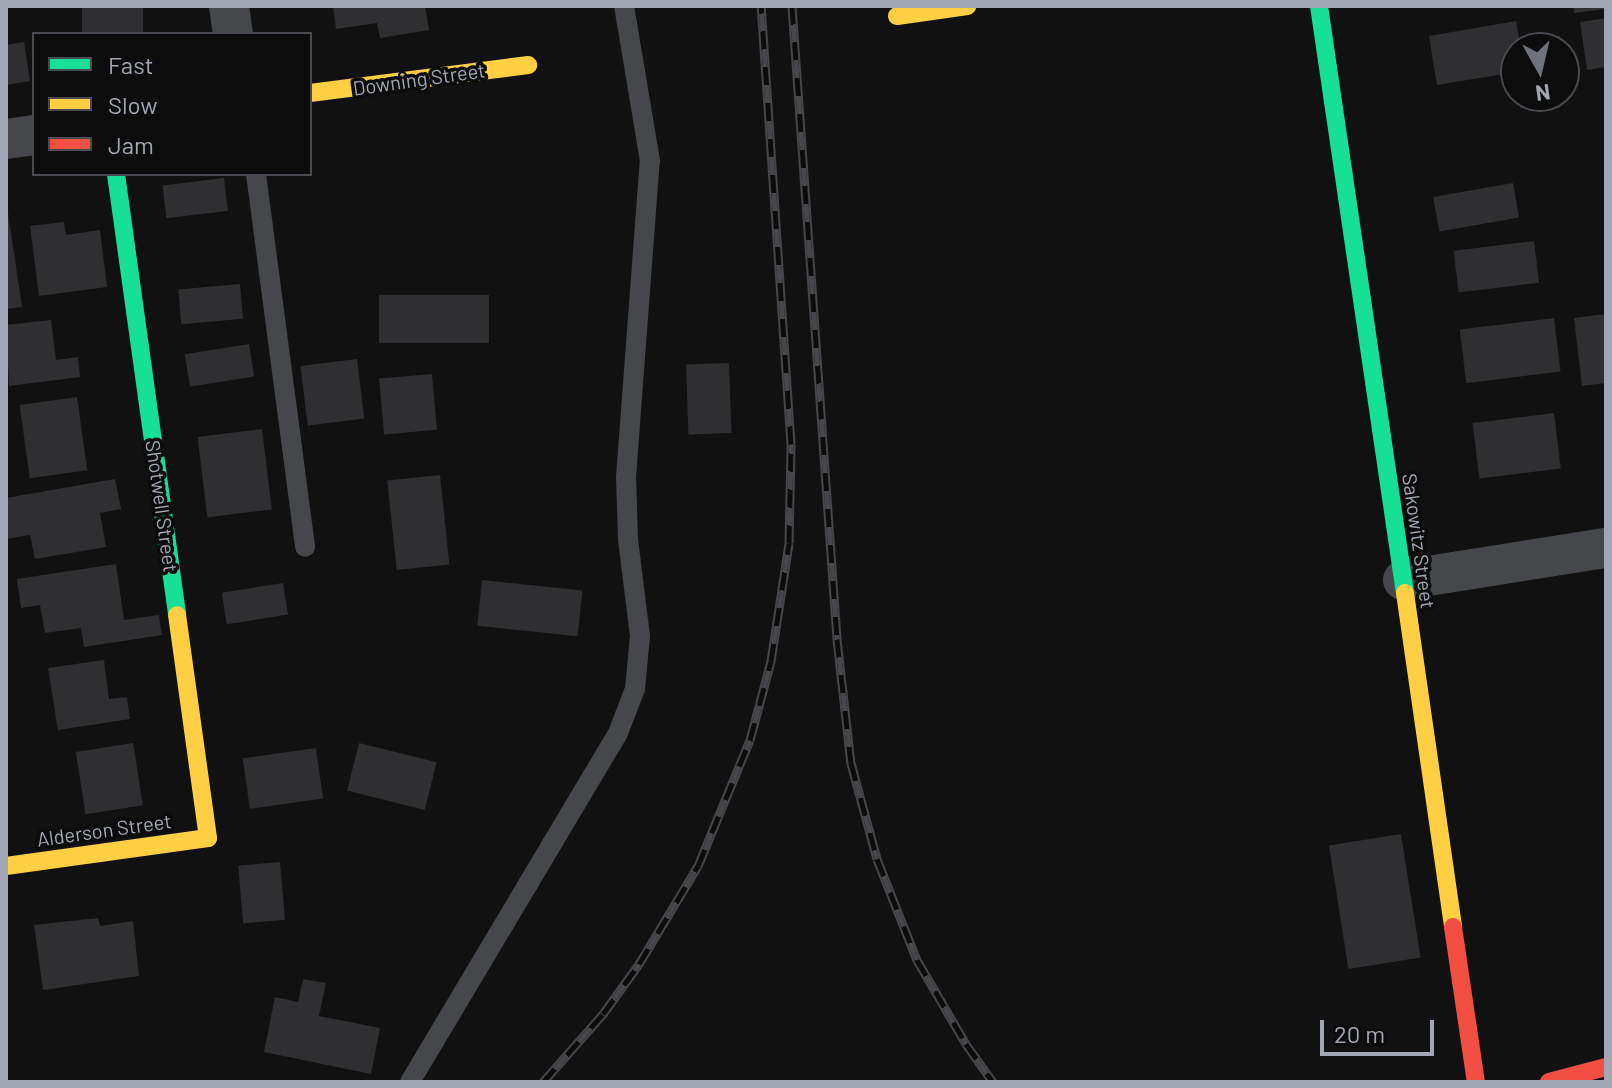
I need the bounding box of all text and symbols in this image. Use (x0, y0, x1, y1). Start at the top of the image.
legend (32, 32, 312, 176)
north arrow (1500, 32, 1580, 112)
text: Fast (108, 50, 153, 79)
street label: Downing Street (351, 58, 487, 100)
text: N (1534, 80, 1552, 108)
text: Slow (108, 90, 157, 119)
text: Jam (108, 130, 154, 159)
street label: Shotwell Street (141, 439, 183, 573)
street label: Sakowitz Street (1398, 472, 1440, 610)
street label: Alderson Street (35, 809, 173, 851)
scale bar (1324, 1004, 1438, 1054)
text: 20 m (1334, 1019, 1385, 1048)

